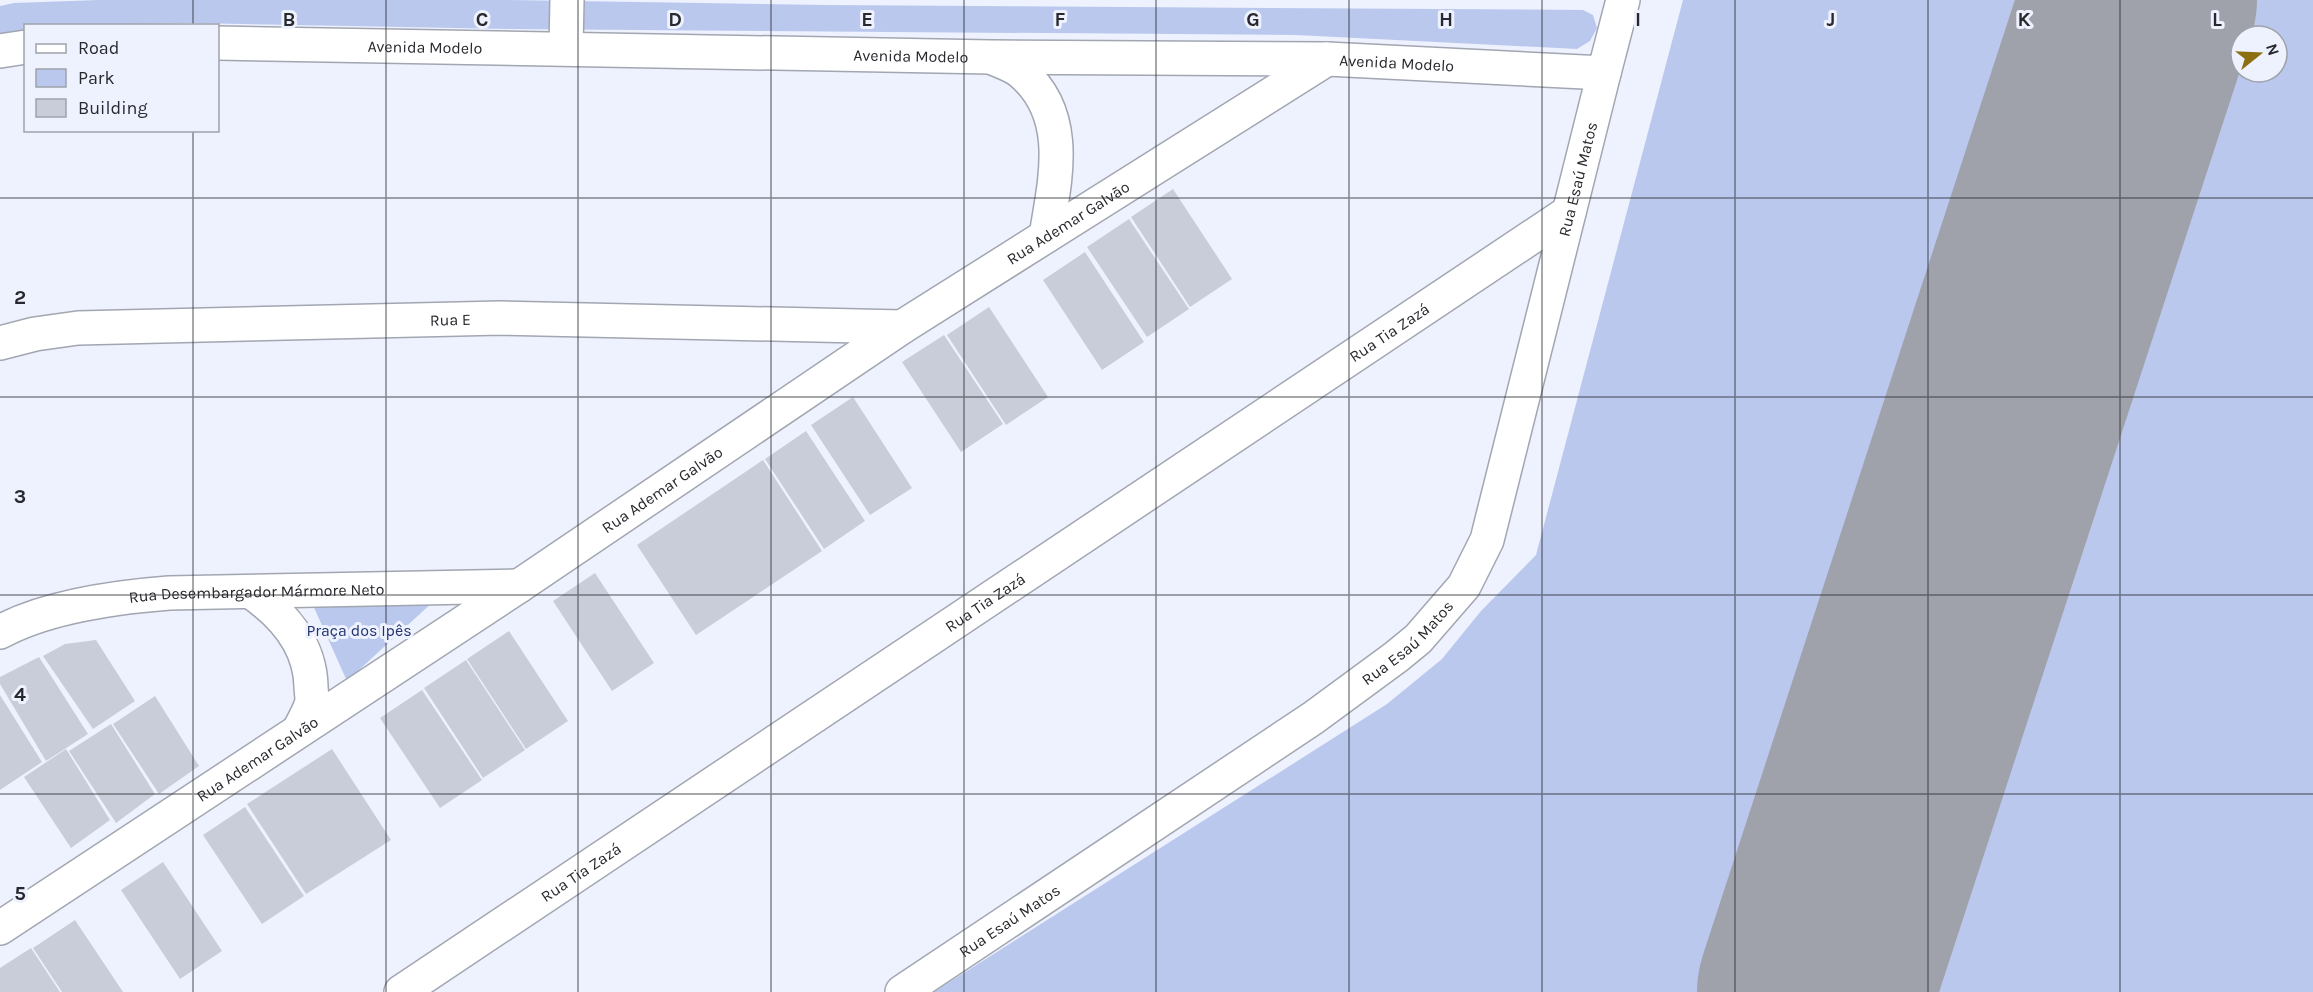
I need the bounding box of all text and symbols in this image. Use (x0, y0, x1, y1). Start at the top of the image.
text: B (283, 8, 295, 31)
text: C (476, 8, 488, 31)
text: D (668, 8, 682, 31)
text: E (861, 8, 873, 31)
text: F (1055, 8, 1066, 31)
text: G (1246, 8, 1260, 31)
text: H (1439, 8, 1453, 31)
text: I (1635, 8, 1641, 31)
text: J (1827, 8, 1835, 31)
text: K (2017, 8, 2031, 31)
text: L (2212, 8, 2222, 31)
legend (24, 24, 219, 132)
north arrow (2229, 24, 2289, 84)
text: Road (78, 37, 119, 59)
street label: Avenida Modelo (367, 37, 483, 58)
text: N (2262, 41, 2284, 58)
street label: Avenida Modelo (853, 46, 968, 67)
street label: Avenida Modelo (1339, 51, 1455, 75)
text: Park (78, 67, 115, 89)
text: Building (78, 97, 148, 119)
street label: Rua Esaú Matos (1554, 120, 1601, 239)
street label: Rua Ademar Galvão (1003, 177, 1133, 269)
text: 2 (14, 286, 26, 309)
street label: Rua Tia Zazá (1346, 299, 1433, 366)
street label: Rua E (430, 310, 471, 330)
street label: Rua Ademar Galvão (598, 442, 726, 537)
text: 3 (14, 485, 26, 508)
street label: Rua Tia Zazá (941, 569, 1029, 636)
street label: Rua Desembargador Mármore Neto (128, 580, 384, 607)
street label: Rua Esaú Matos (1358, 597, 1457, 689)
park label: Praça dos Ipês (306, 621, 412, 640)
text: 4 (14, 683, 26, 706)
street label: Rua Ademar Galvão (193, 712, 322, 806)
street label: Rua Tia Zazá (537, 839, 625, 906)
street label: Rua Esaú Matos (955, 880, 1064, 961)
text: 5 (14, 882, 26, 905)

